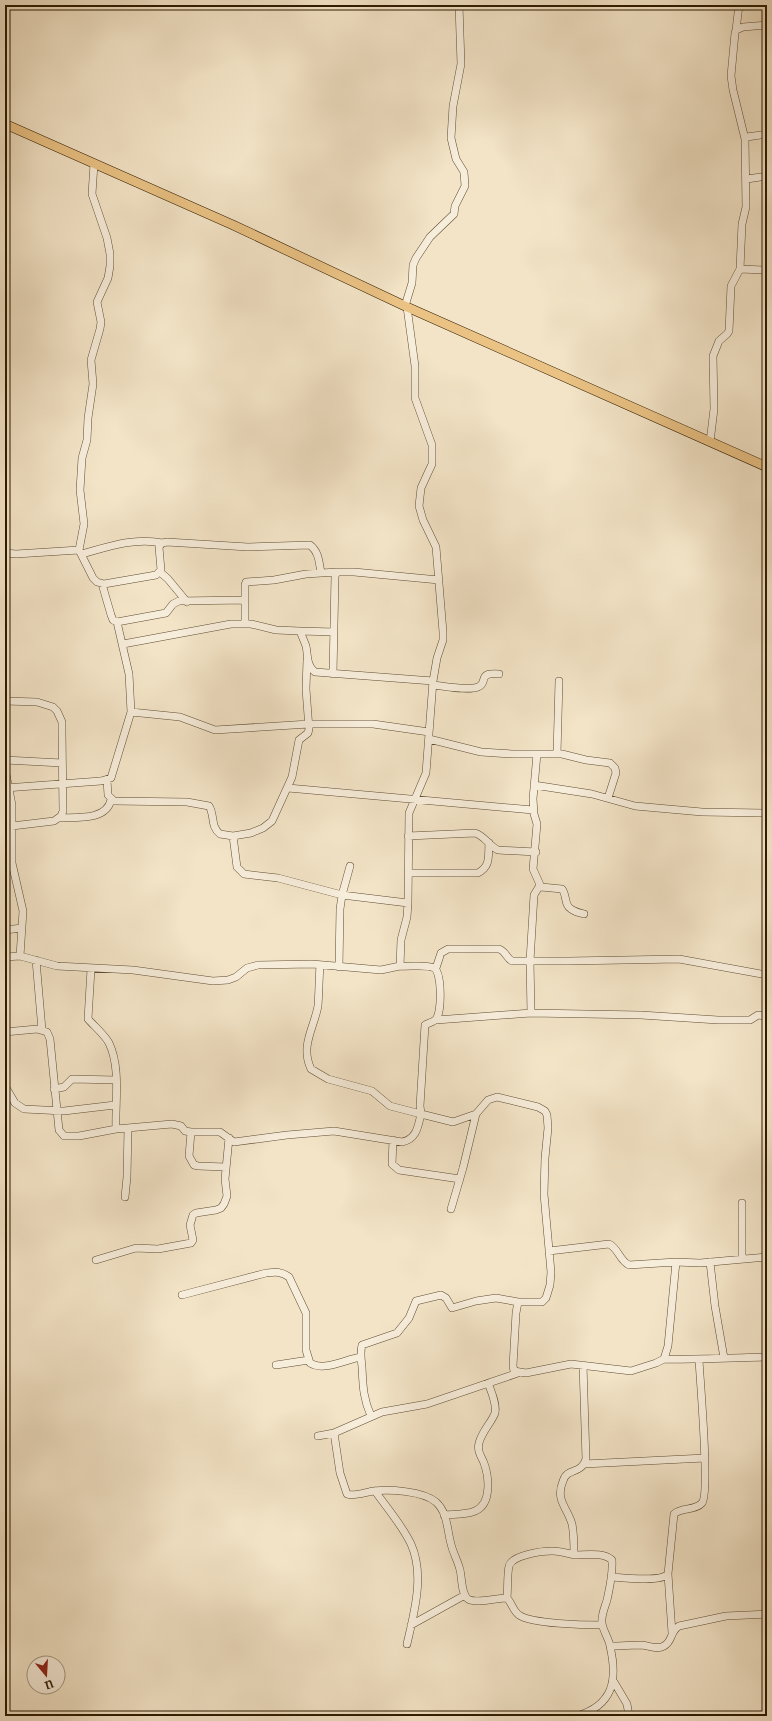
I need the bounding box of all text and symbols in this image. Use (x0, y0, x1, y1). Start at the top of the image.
north arrow (26, 1655, 66, 1695)
text: U (42, 1676, 56, 1692)

